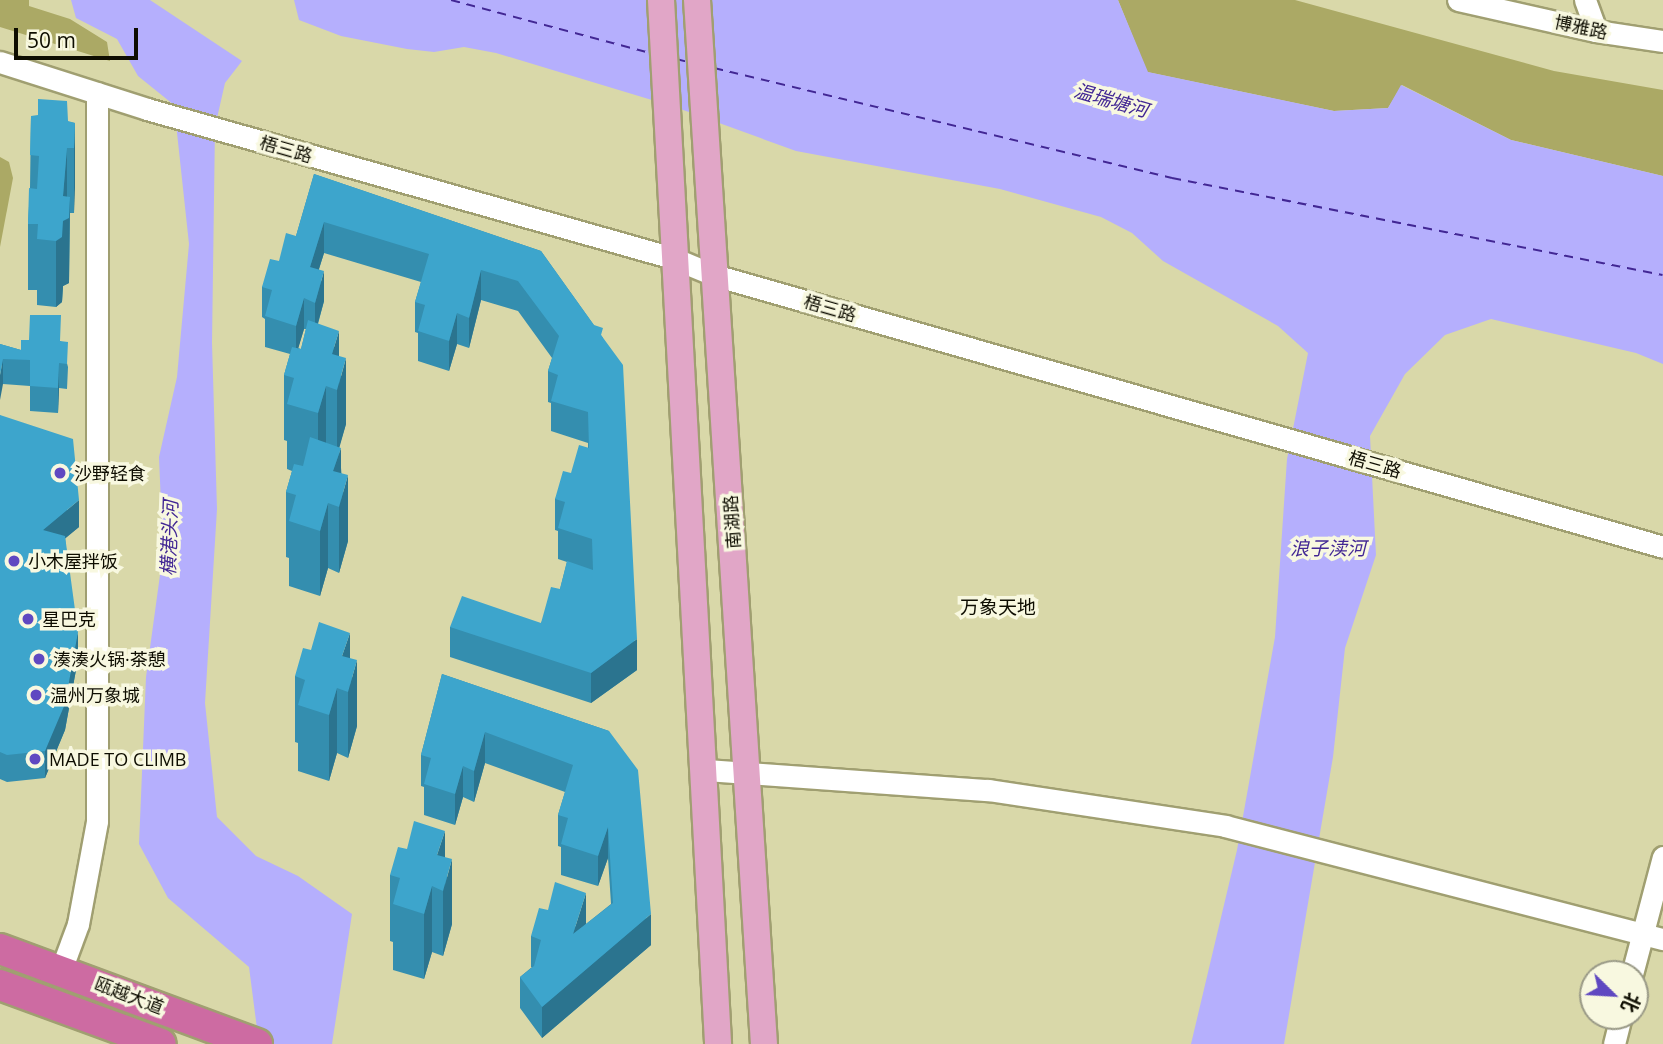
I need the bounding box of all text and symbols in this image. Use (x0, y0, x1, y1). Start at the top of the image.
street label: 博雅路 (1552, 11, 1610, 43)
scale bar (18, 14, 142, 58)
text: 50 m (27, 26, 76, 54)
water label: 温瑞塘河 (1071, 80, 1151, 122)
street label: 梧三路 (257, 131, 315, 167)
street label: 梧三路 (801, 290, 859, 326)
street label: 梧三路 (1346, 446, 1404, 482)
place label: 沙野轻食 (74, 462, 146, 484)
marker: 沙野轻食 (52, 465, 68, 481)
street label: 南湖路 (719, 494, 745, 550)
water label: 横港头河 (157, 500, 183, 576)
water label: 浪子渎河 (1290, 538, 1366, 560)
place label: 小木屋拌饭 (28, 550, 118, 572)
marker: 小木屋拌饭 (6, 553, 22, 569)
district label: 万象天地 (960, 597, 1036, 619)
place label: 星巴克 (42, 608, 96, 630)
marker: 星巴克 (20, 611, 36, 627)
place label: 湊湊火锅·茶憩 (53, 648, 166, 670)
marker: 湊湊火锅·茶憩 (31, 651, 47, 667)
place label: 温州万象城 (50, 684, 140, 706)
marker: 温州万象城 (28, 687, 44, 703)
place label: MADE TO CLIMB (49, 748, 186, 770)
marker: MADE TO CLIMB (27, 751, 43, 767)
north arrow (1579, 960, 1649, 1030)
street label: 瓯越大道 (92, 972, 166, 1018)
text: 北 (1616, 989, 1647, 1017)

